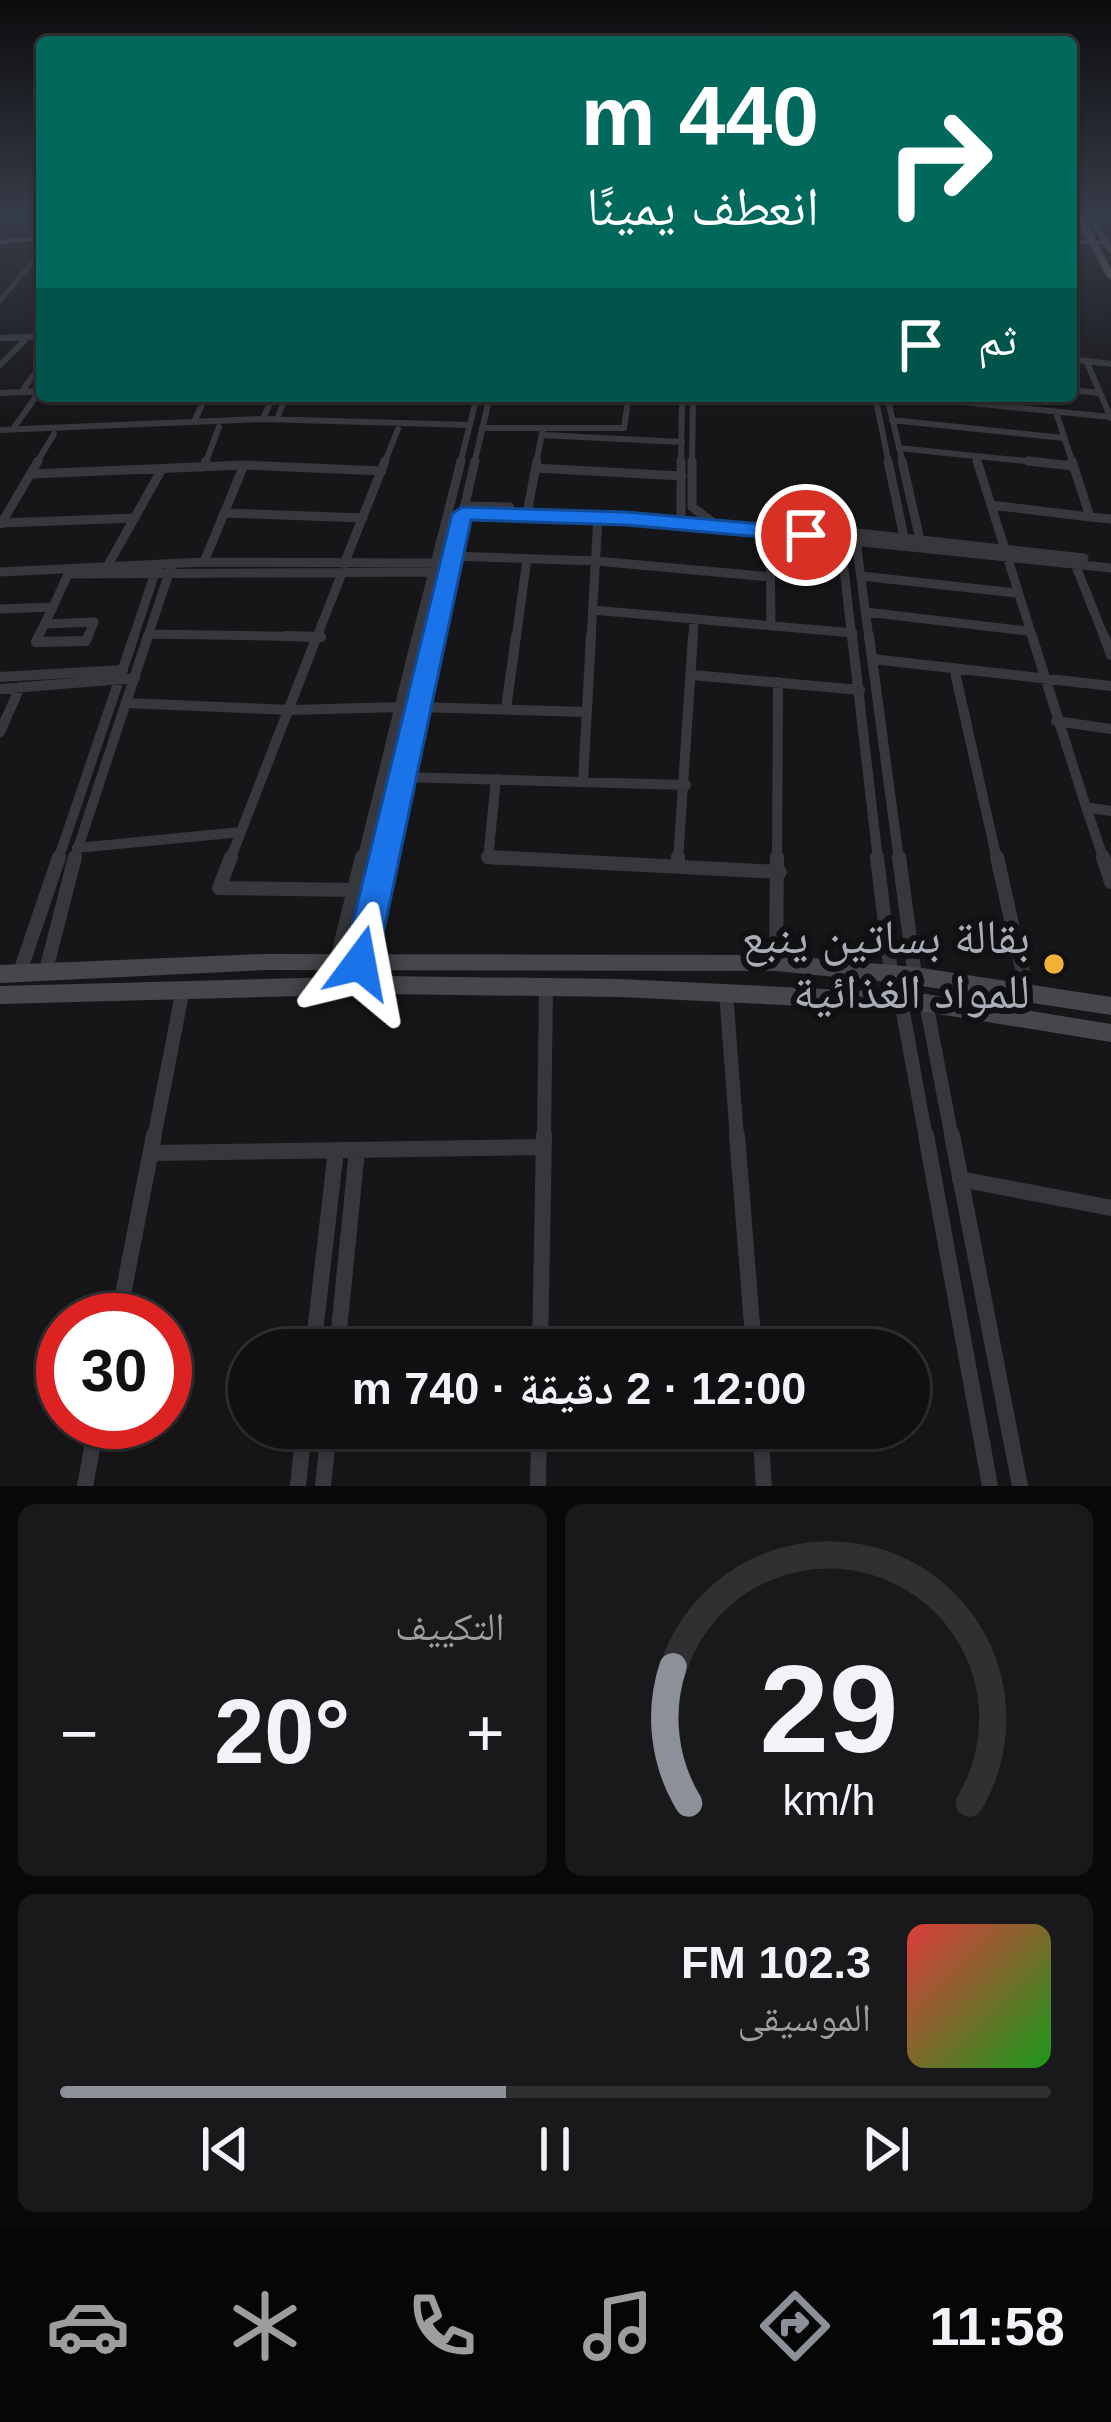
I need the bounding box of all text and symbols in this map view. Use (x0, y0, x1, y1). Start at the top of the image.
text: 440 m (581, 69, 819, 163)
icon: right (861, 84, 1017, 240)
text: انعطف يمينًا (586, 176, 819, 236)
icon: arrive (888, 312, 954, 378)
text: ثم (978, 314, 1017, 365)
pin (755, 484, 857, 586)
icon: arrive (773, 502, 839, 568)
position arrow (297, 900, 423, 1026)
place label: بقالة بساتين ينبع للمواد الغذائية (741, 910, 1030, 1018)
marker: بقالة بساتين ينبع للمواد الغذائية (1041, 951, 1067, 977)
speed limit sign: 30 (36, 1293, 192, 1449)
text: 12:00 · 2 دقيقة · 740 m (352, 1363, 806, 1414)
text: التكييف (395, 1605, 505, 1648)
text: 29 (759, 1639, 898, 1778)
text: 20° (214, 1682, 350, 1782)
text: − (60, 1696, 99, 1770)
text: + (466, 1696, 504, 1770)
text: km/h (782, 1776, 875, 1824)
text: 102.3 FM (681, 1937, 871, 1988)
text: الموسيقى (738, 1996, 871, 2039)
icon: previous (192, 2116, 258, 2182)
icon: pause (522, 2116, 588, 2182)
icon: next (853, 2116, 919, 2182)
icon: car (46, 2284, 130, 2368)
icon: climate (223, 2284, 307, 2368)
icon: phone (400, 2284, 484, 2368)
icon: music (576, 2284, 660, 2368)
icon: directions (753, 2284, 837, 2368)
text: 11:58 (930, 2296, 1065, 2356)

